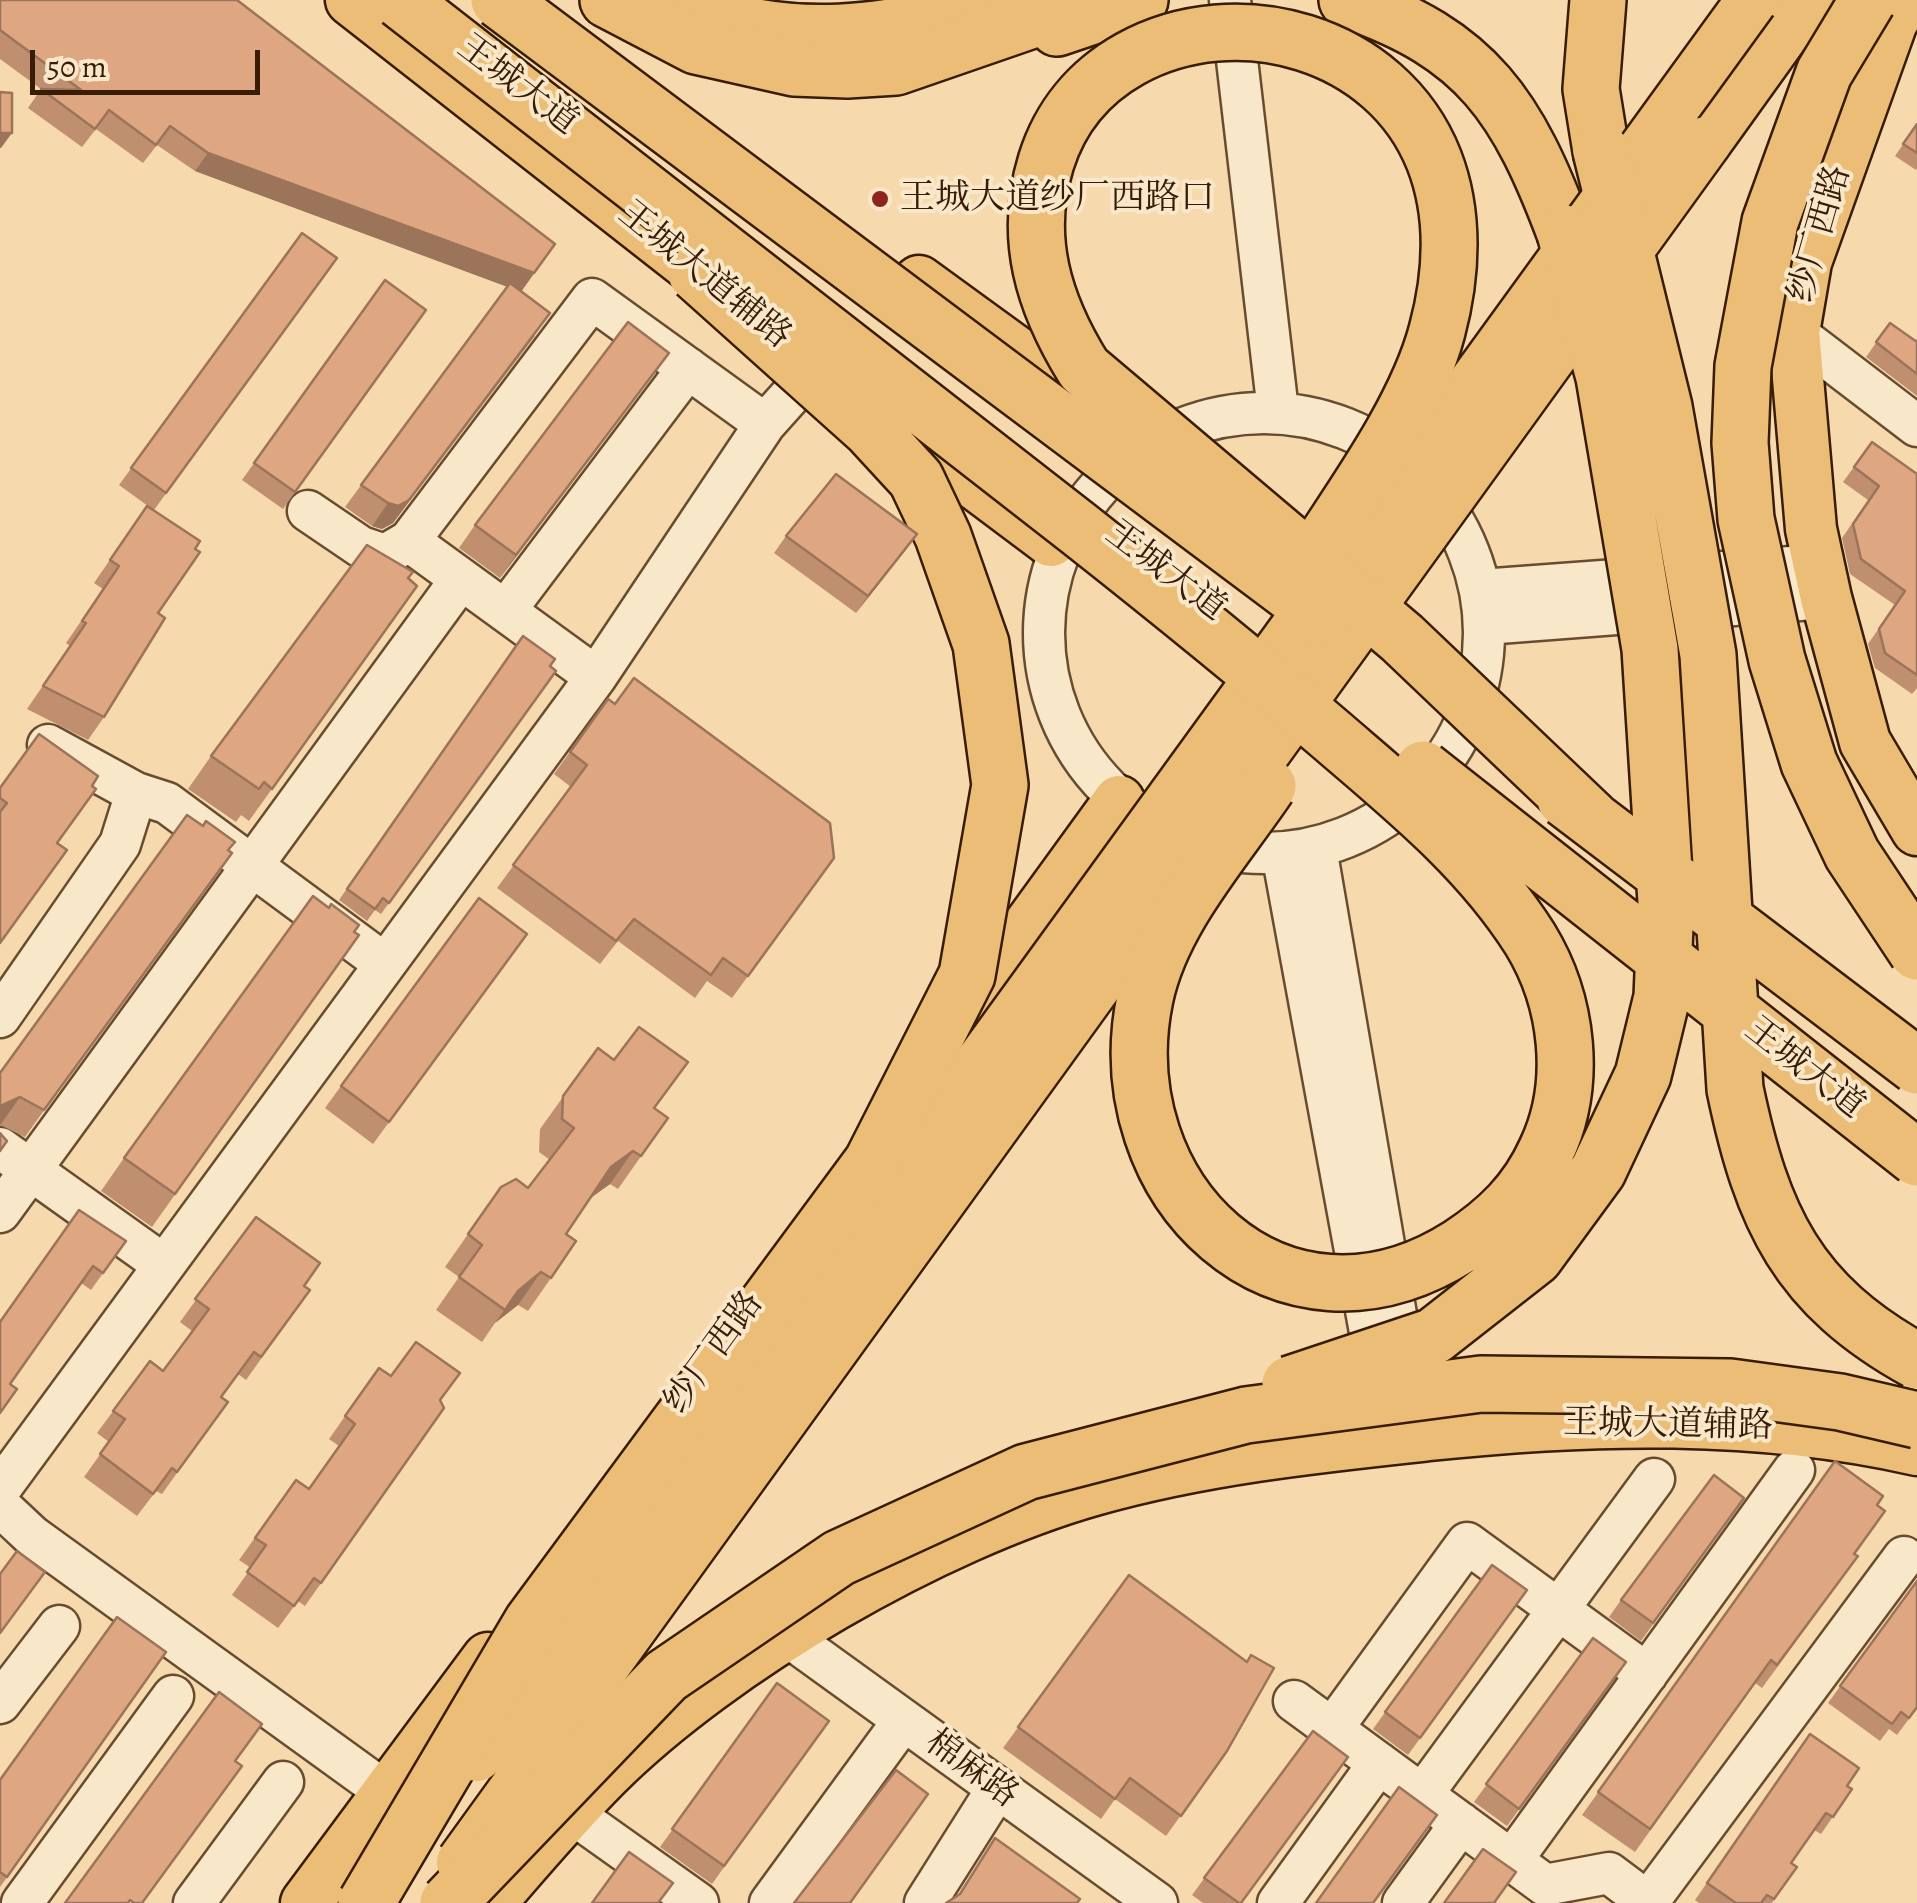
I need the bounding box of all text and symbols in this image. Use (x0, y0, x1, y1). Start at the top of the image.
street label: 王城大道 (448, 27, 586, 145)
scale bar (35, 30, 265, 92)
text: 50 m (47, 47, 107, 87)
street label: 纱厂西路 (1782, 161, 1860, 307)
place label: 王城大道纱厂西路口 (900, 178, 1215, 220)
marker: 王城大道纱厂西路口 (869, 188, 891, 210)
street label: 王城大道辅路 (609, 194, 799, 358)
street label: 王城大道 (1096, 513, 1234, 631)
street label: 王城大道 (1736, 1009, 1872, 1129)
street label: 纱厂西路 (657, 1284, 773, 1422)
street label: 王城大道辅路 (1563, 1403, 1773, 1449)
street label: 棉麻路 (916, 1722, 1026, 1818)

